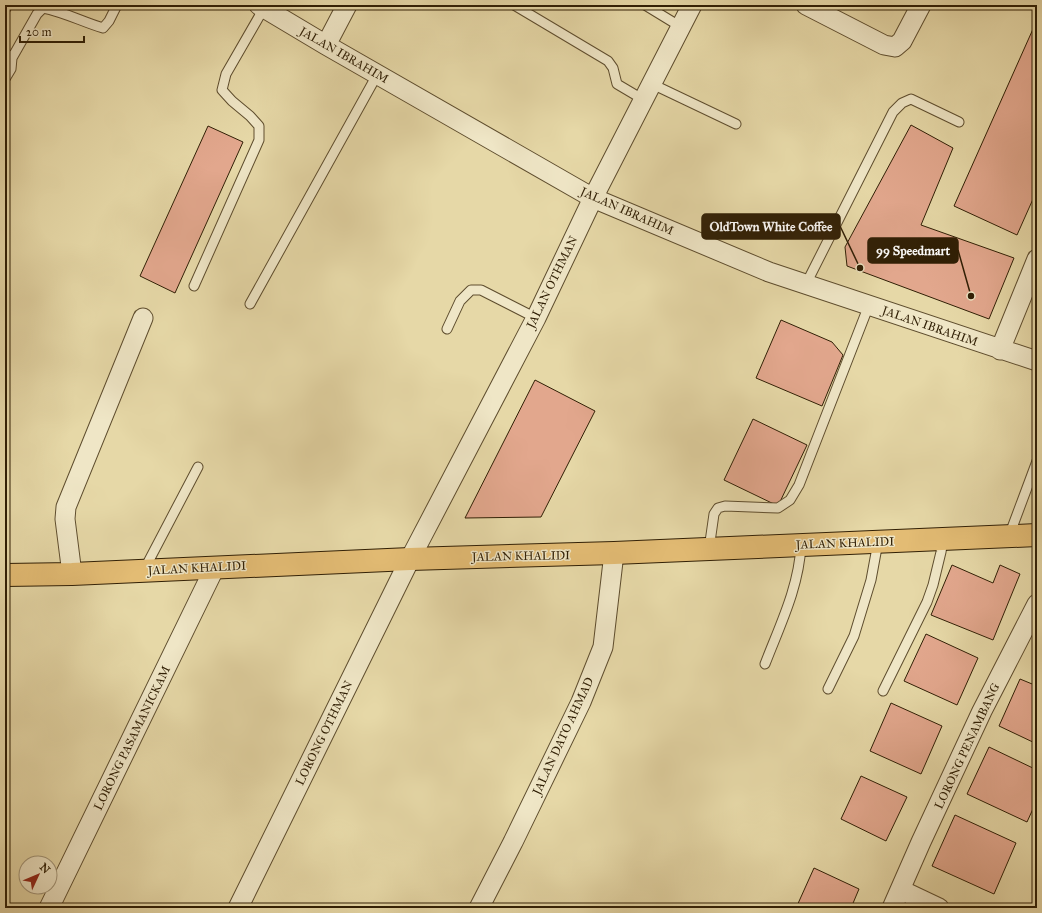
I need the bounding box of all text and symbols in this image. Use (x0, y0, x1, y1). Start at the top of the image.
scale bar (20, 18, 84, 44)
street label: JALAN IBRAHIM (295, 23, 391, 87)
text: 20 m (26, 25, 52, 39)
street label: JALAN IBRAHIM (576, 183, 676, 239)
callout: OldTown White Coffee (702, 214, 840, 239)
text: OldTown White Coffee (710, 219, 833, 235)
street label: JALAN OTHMAN (523, 233, 581, 333)
callout: 99 Speedmart (868, 238, 958, 263)
text: 99 Speedmart (876, 243, 950, 259)
street label: JALAN IBRAHIM (878, 302, 980, 350)
street label: JALAN KHALIDI (794, 534, 894, 553)
street label: JALAN KHALIDI (470, 548, 570, 565)
street label: JALAN KHALIDI (146, 558, 247, 579)
street label: LORONG PASAMANICKAM (91, 664, 173, 812)
street label: JALAN DATO AHMAD (529, 675, 597, 799)
street label: LORONG OTHMAN (293, 678, 355, 788)
street label: LORONG PENAMBANG (932, 681, 1002, 811)
north arrow (18, 855, 58, 895)
text: N (37, 861, 53, 877)

